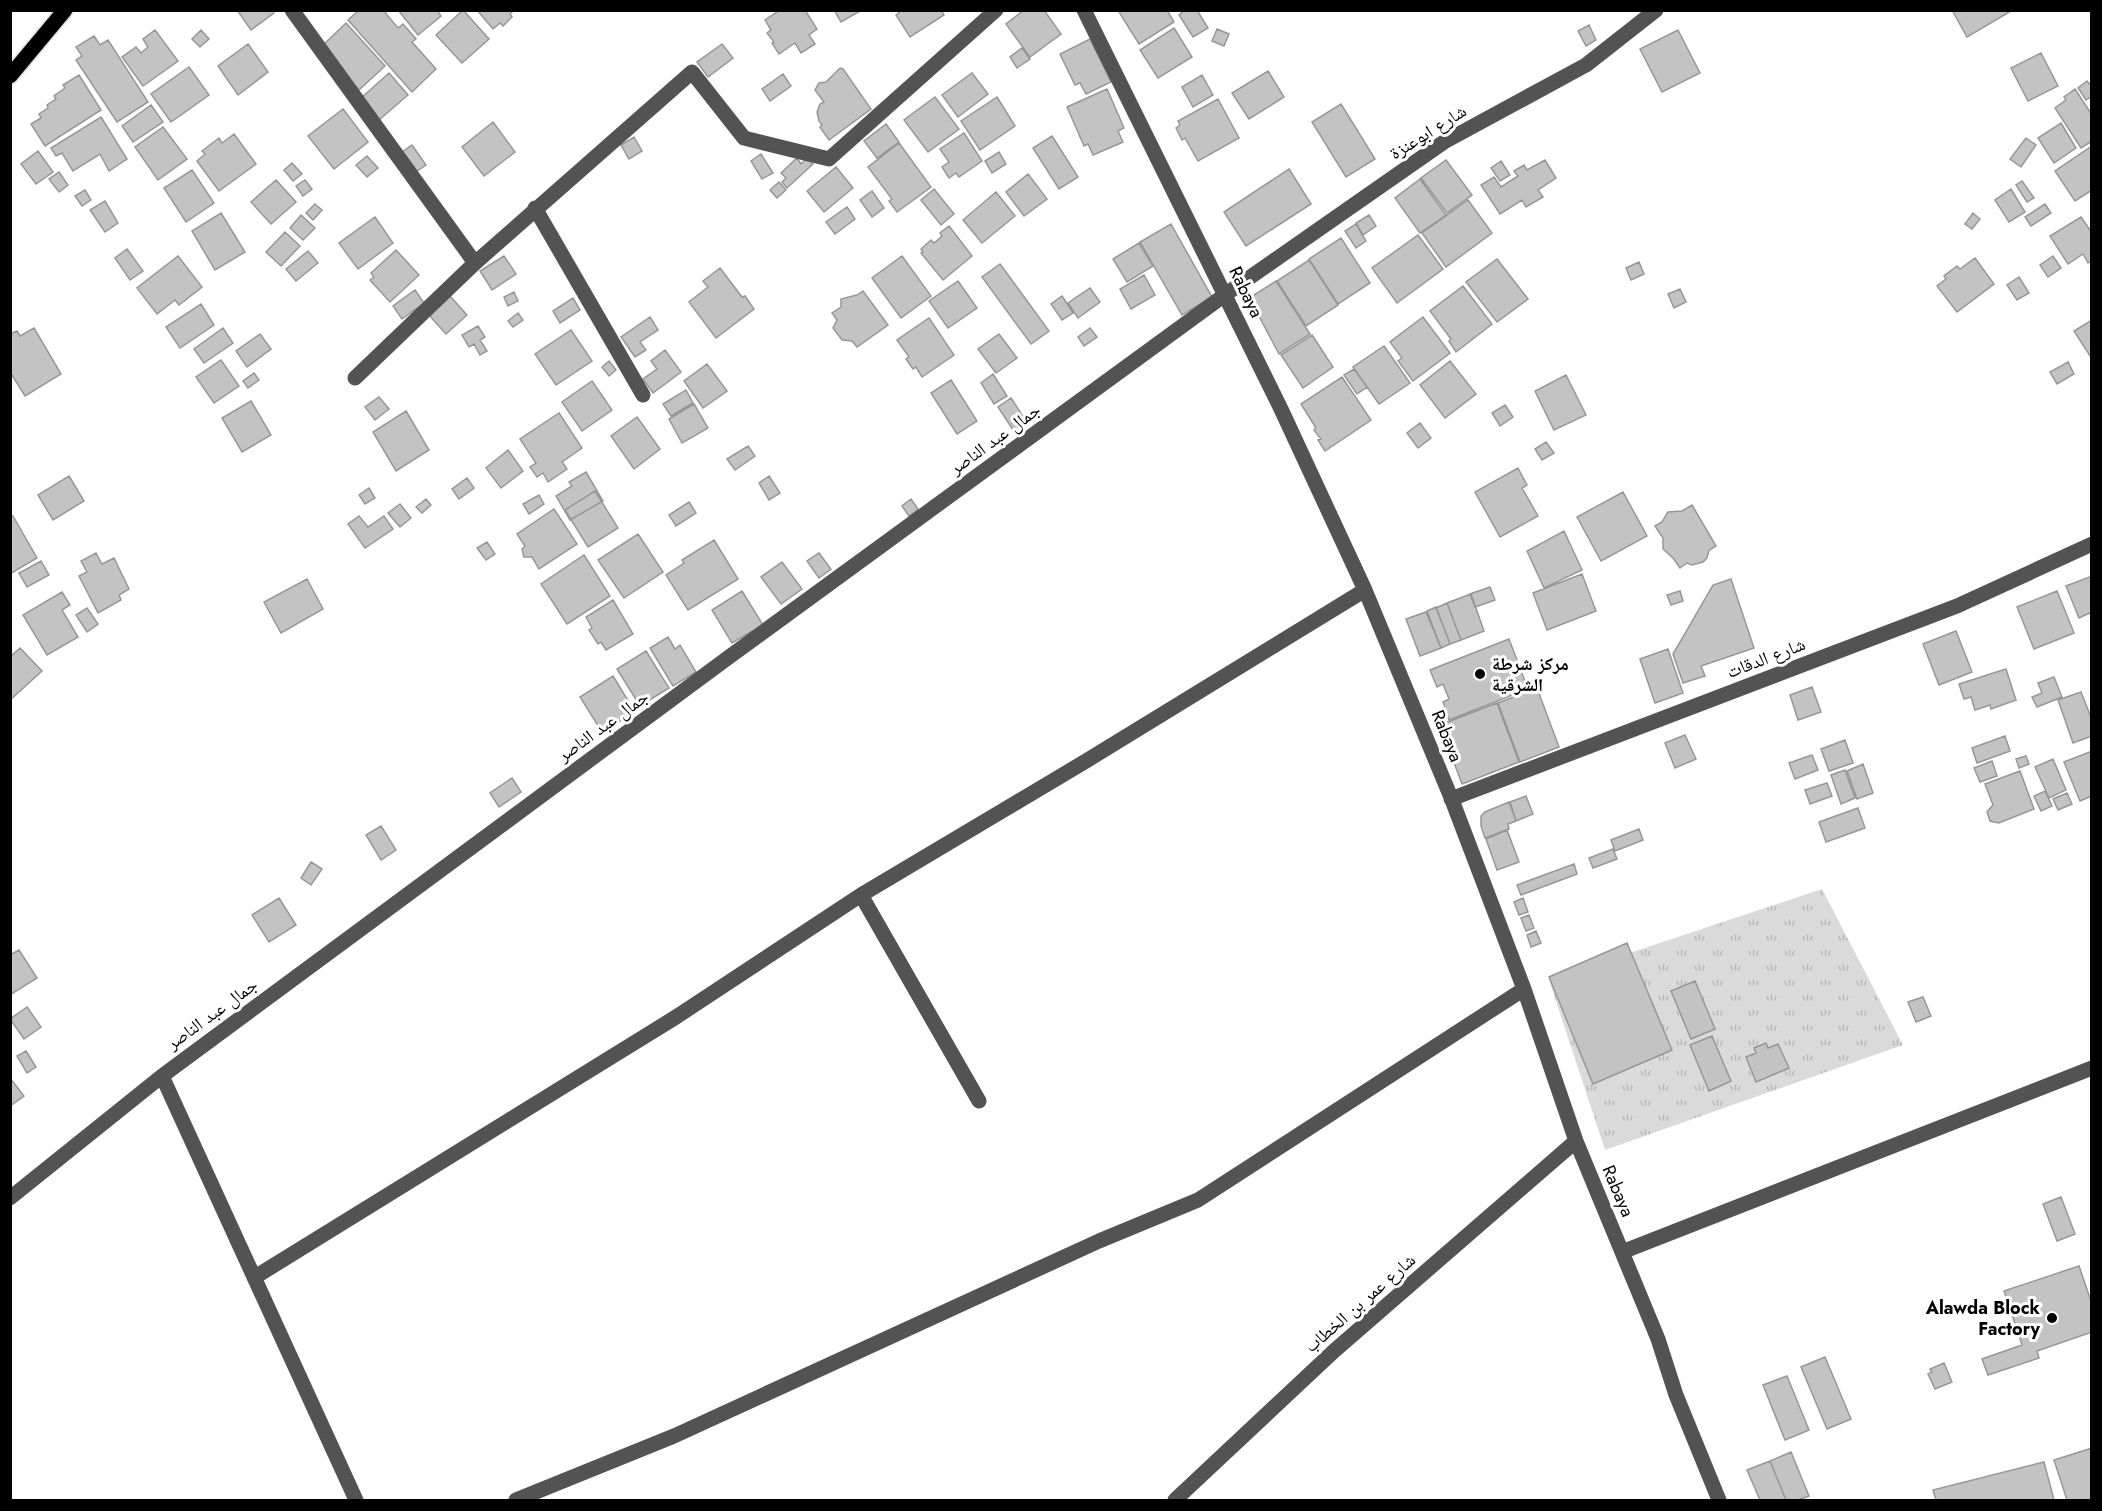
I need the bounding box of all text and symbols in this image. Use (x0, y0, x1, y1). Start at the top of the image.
street label: شارع ابوعنزة (1385, 98, 1471, 166)
street label: Rabaya (1222, 262, 1270, 322)
street label: جمال عبد الناصر (943, 397, 1046, 482)
street label: شارع الدقات (1723, 631, 1809, 685)
place label: مركز شرطة الشرقية (1492, 651, 1569, 698)
marker: مركز شرطة الشرقية (1473, 667, 1487, 681)
street label: جمال عبد الناصر (551, 684, 654, 769)
street label: Rabaya (1425, 706, 1469, 766)
street label: جمال عبد الناصر (160, 972, 263, 1057)
street label: Rabaya (1595, 1161, 1641, 1221)
street label: شارع عمر بن الخطاب (1299, 1247, 1421, 1359)
place label: Alawda Block Factory (1925, 1295, 2041, 1342)
marker: Alawda Block Factory (2045, 1311, 2059, 1325)

